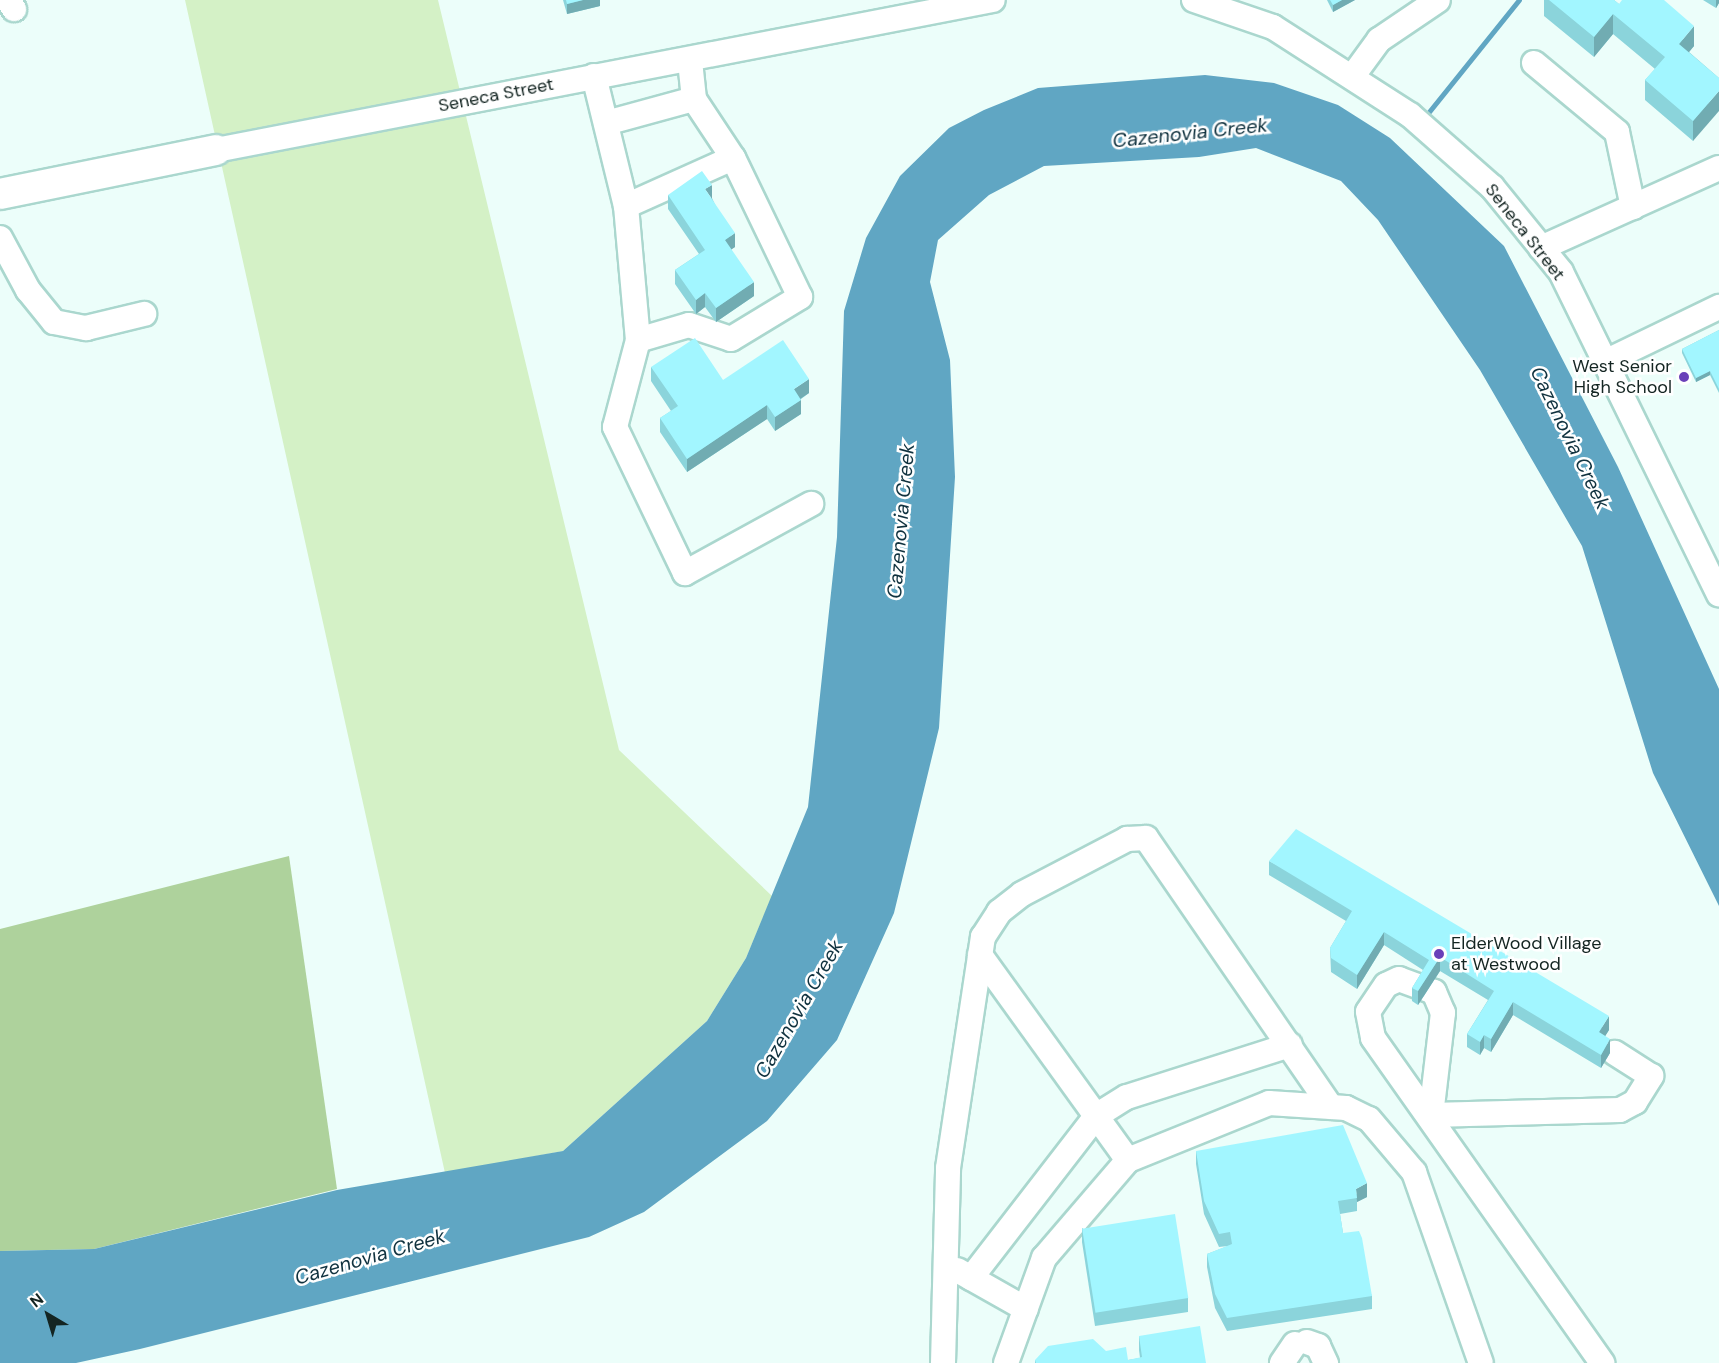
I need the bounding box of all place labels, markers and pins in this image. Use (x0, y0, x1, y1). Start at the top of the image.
place label: West Senior High School (1572, 356, 1672, 398)
marker: West Senior High School (1677, 370, 1691, 384)
place label: ElderWood Village at Westwood (1451, 933, 1601, 976)
marker: ElderWood Village at Westwood (1432, 947, 1446, 961)

